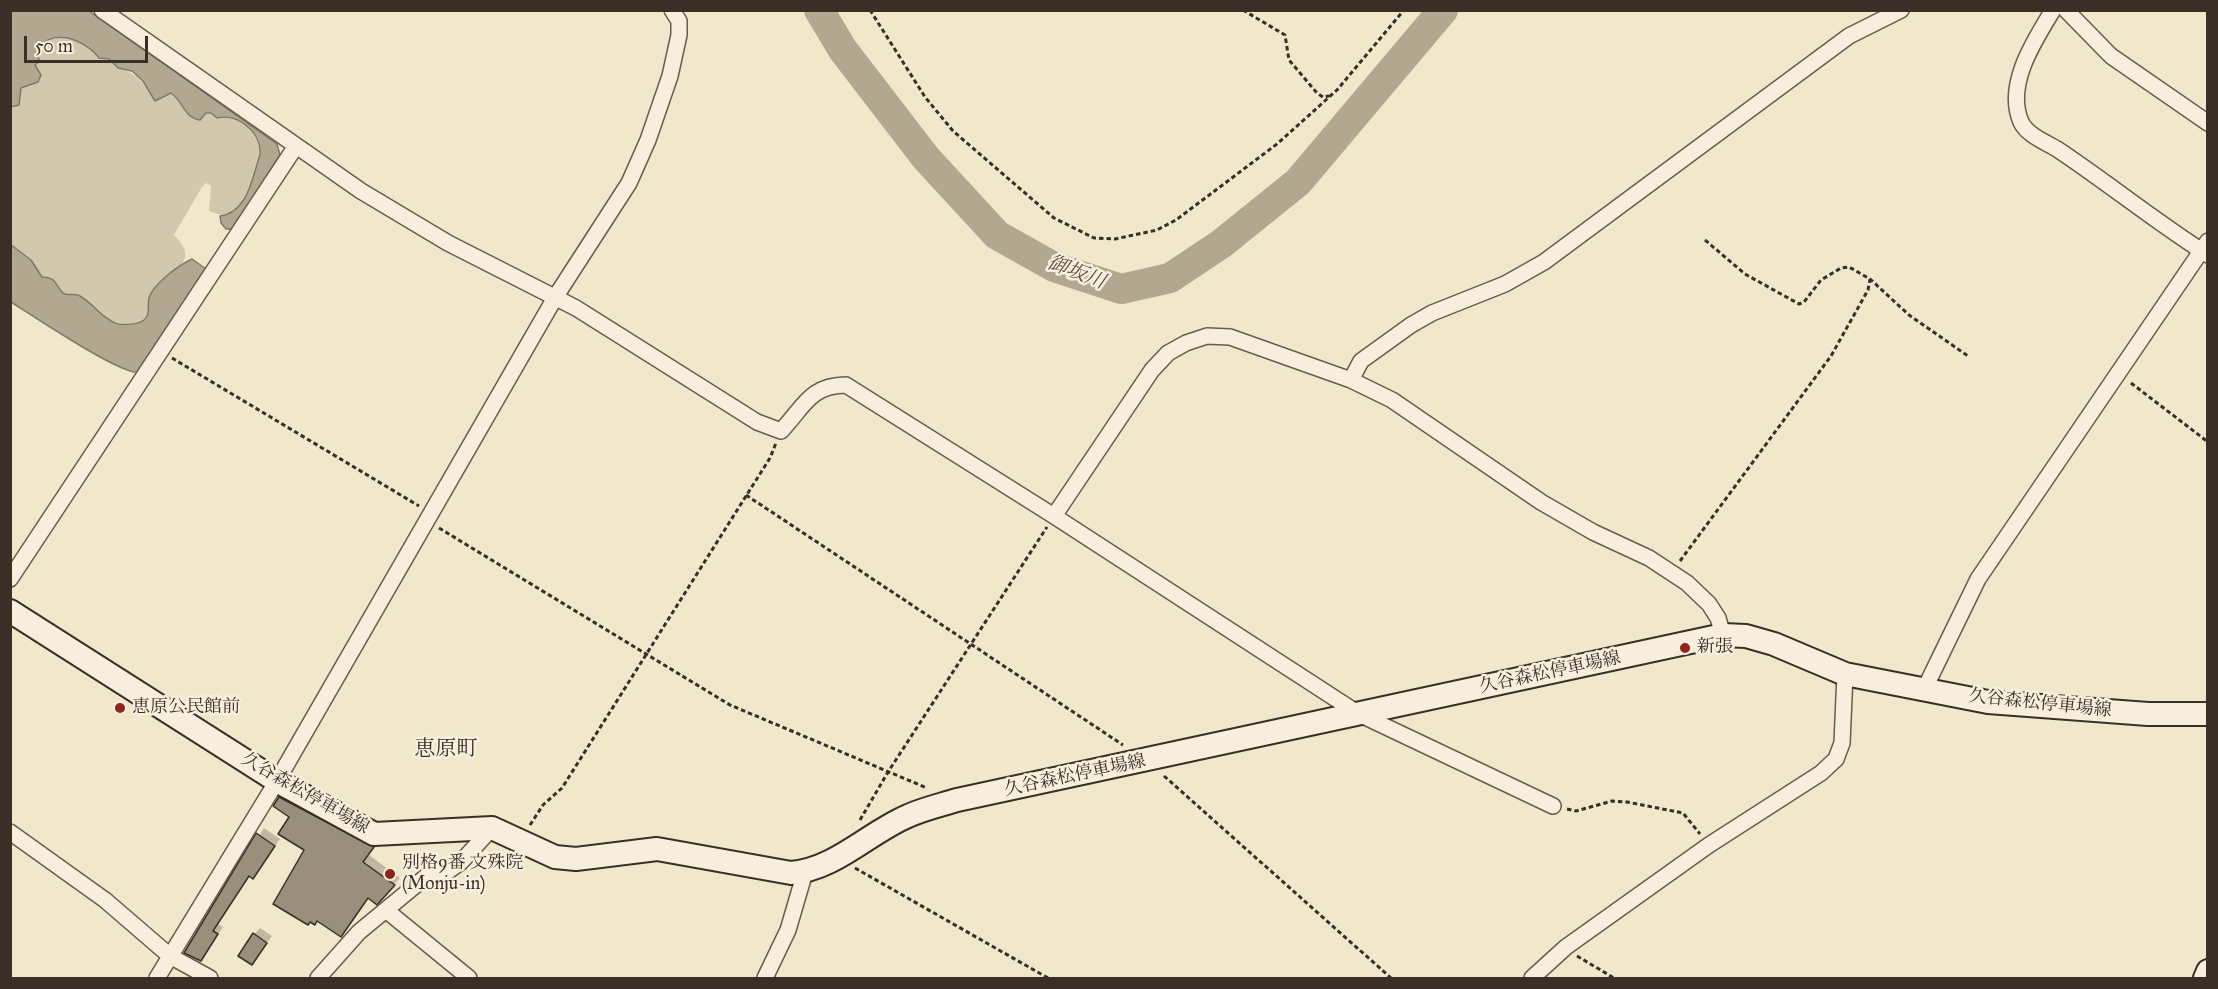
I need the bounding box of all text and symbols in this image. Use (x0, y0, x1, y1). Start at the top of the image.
scale bar (27, 24, 152, 62)
text: 50 m (35, 35, 73, 57)
water label: 御坂川 (1044, 251, 1108, 295)
place label: 新張 (1697, 637, 1733, 659)
marker: 新張 (1678, 641, 1692, 655)
street label: 久谷森松停車場線 (1477, 647, 1623, 699)
street label: 久谷森松停車場線 (1967, 686, 2113, 722)
place label: 恵原公民館前 (132, 697, 240, 719)
marker: 恵原公民館前 (113, 701, 127, 715)
district label: 恵原町 (415, 737, 477, 763)
street label: 久谷森松停車場線 (237, 749, 373, 839)
street label: 久谷森松停車場線 (1002, 750, 1148, 802)
place label: 別格9番 文殊院 (Monju-in) (402, 853, 524, 896)
marker: 別格9番 文殊院 (Monju-in) (383, 867, 397, 881)

